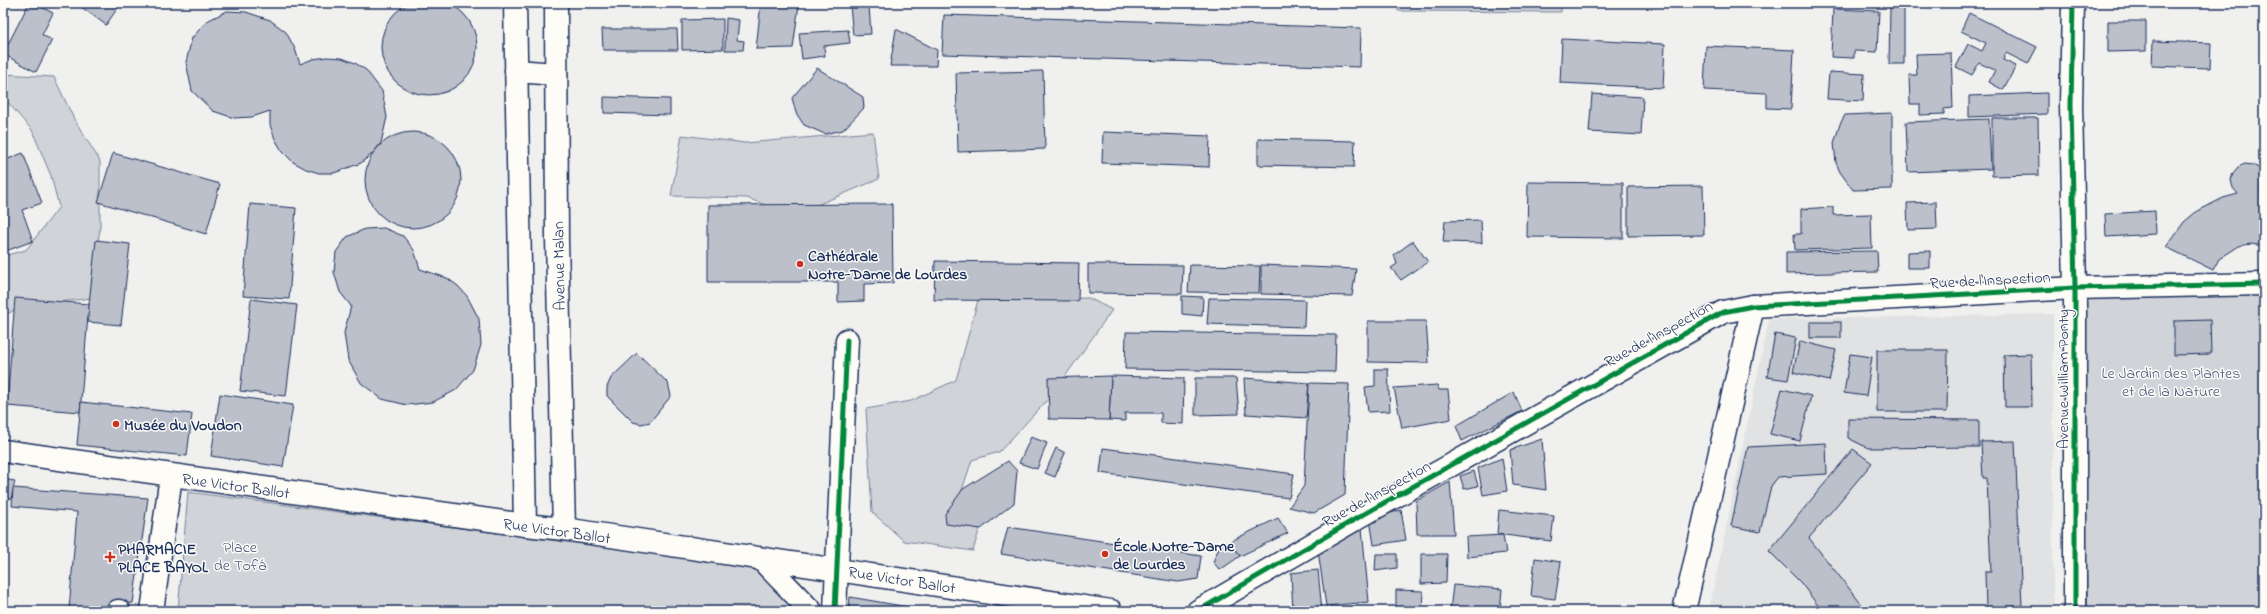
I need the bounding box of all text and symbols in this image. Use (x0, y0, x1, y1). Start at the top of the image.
street label: Avenue Malan (547, 221, 573, 311)
place label: Cathédrale Notre-Dame de Lourdes (808, 245, 967, 287)
marker: Cathédrale Notre-Dame de Lourdes (795, 259, 805, 269)
street label: Rue de l'Inspection (1929, 266, 2051, 296)
street label: Rue de l'Inspection (1600, 295, 1718, 375)
street label: Avenue William Ponty (2052, 309, 2076, 449)
park label: Le Jardin des Plantes et de la Nature (2102, 362, 2240, 404)
place label: Musée du Voudon (124, 414, 242, 438)
marker: Musée du Voudon (111, 419, 121, 429)
street label: Rue de l'Inspection (1318, 455, 1436, 535)
street label: Rue Victor Ballot (180, 468, 292, 507)
street label: Rue Victor Ballot (501, 513, 613, 552)
place label: École Notre-Dame de Lourdes (1113, 535, 1235, 577)
park label: Place de Tofá (214, 536, 266, 578)
place label: PHARMACIE PLACE BAYOL (118, 538, 209, 580)
marker: École Notre-Dame de Lourdes (1100, 549, 1110, 559)
marker: PHARMACIE PLACE BAYOL (105, 552, 115, 562)
street label: Rue Victor Ballot (846, 561, 958, 601)

